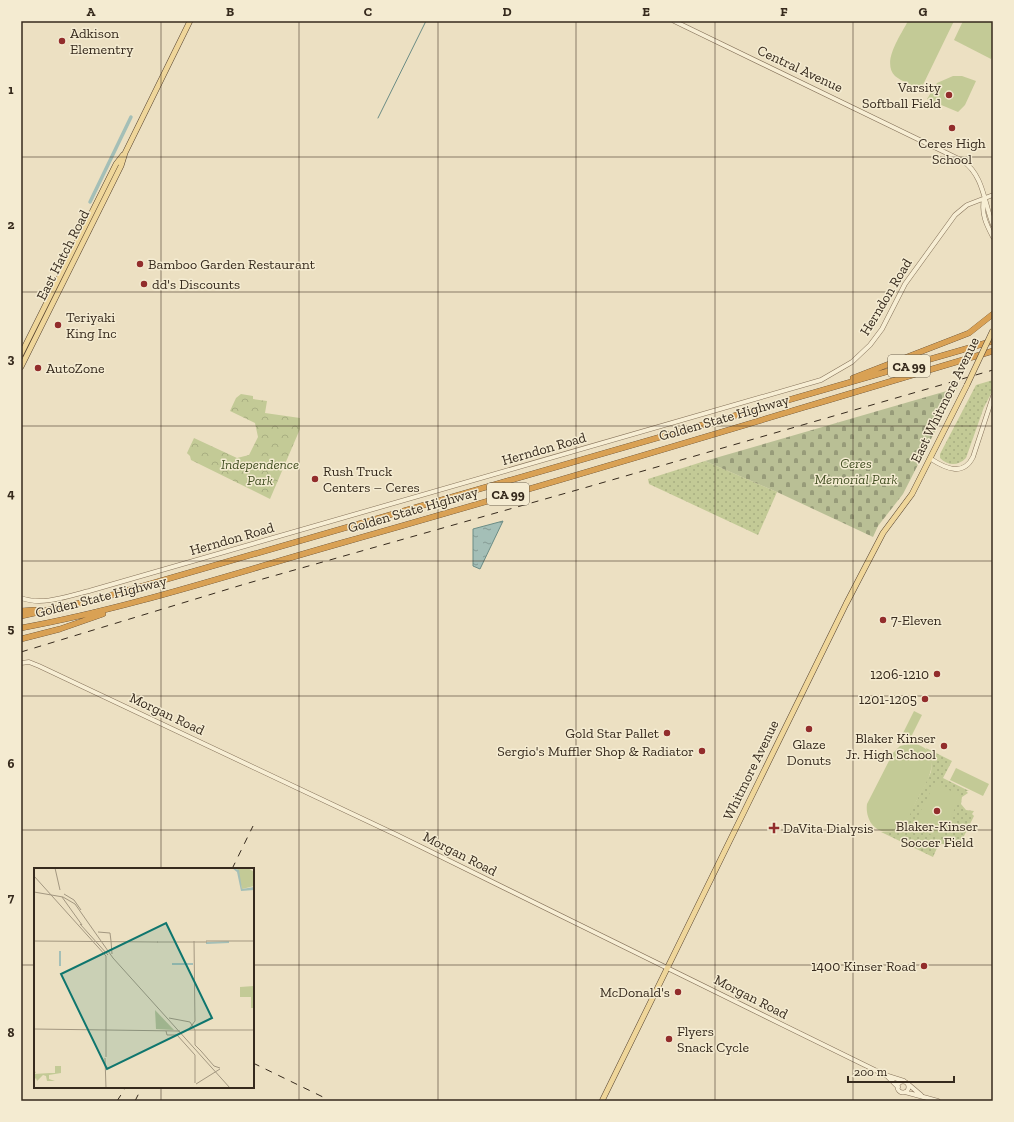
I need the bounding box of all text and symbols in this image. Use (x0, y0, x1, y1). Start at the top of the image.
text: A (87, 4, 96, 19)
text: B (226, 4, 234, 19)
text: C (364, 4, 372, 19)
text: D (502, 4, 512, 19)
text: E (642, 4, 650, 19)
text: F (780, 4, 788, 19)
text: G (919, 4, 928, 19)
place label: Adkison Elementry (70, 25, 134, 58)
marker: Adkison Elementry (57, 36, 67, 46)
street label: Central Avenue (755, 42, 846, 96)
place label: Varsity Softball Field (862, 79, 942, 112)
text: 1 (8, 82, 14, 97)
marker: Varsity Softball Field (944, 90, 954, 100)
marker: Ceres High School (947, 123, 957, 133)
place label: Ceres High School (918, 135, 986, 168)
street label: East Hatch Road (33, 207, 93, 303)
text: 2 (8, 217, 15, 232)
street label: Herndon Road (856, 255, 916, 339)
place label: Bamboo Garden Restaurant (148, 256, 316, 273)
marker: Bamboo Garden Restaurant (135, 259, 145, 269)
place label: dd's Discounts (152, 276, 240, 293)
marker: dd's Discounts (139, 279, 149, 289)
place label: Teriyaki King Inc (66, 309, 117, 342)
marker: Teriyaki King Inc (53, 320, 63, 330)
street label: East Whitmore Avenue (907, 334, 983, 466)
text: 3 (8, 351, 15, 366)
road number: CA 99 (888, 355, 930, 377)
place label: AutoZone (46, 360, 105, 377)
marker: AutoZone (33, 363, 43, 373)
street label: Golden State Highway (657, 391, 792, 445)
street label: Herndon Road (500, 429, 588, 469)
park label: Ceres Memorial Park (814, 455, 898, 488)
park label: Independence Park (221, 456, 299, 489)
place label: Rush Truck Centers – Ceres (323, 463, 420, 496)
marker: Rush Truck Centers – Ceres (310, 474, 320, 484)
street label: Golden State Highway (346, 483, 481, 537)
road number: CA 99 (487, 483, 529, 505)
text: 4 (7, 486, 15, 501)
street label: Herndon Road (188, 519, 276, 559)
street label: Golden State Highway (34, 572, 169, 622)
place label: 7-Eleven (891, 612, 942, 629)
marker: 7-Eleven (878, 615, 888, 625)
text: 5 (8, 621, 15, 636)
place label: 1206-1210 (870, 666, 929, 683)
marker: 1206-1210 (932, 669, 942, 679)
street label: Morgan Road (127, 689, 207, 739)
place label: 1201-1205 (859, 691, 917, 708)
marker: 1201-1205 (920, 694, 930, 704)
street label: Whitmore Avenue (719, 717, 783, 823)
marker: Glaze Donuts (804, 724, 814, 734)
place label: Gold Star Pallet (565, 725, 660, 742)
marker: Gold Star Pallet (662, 728, 672, 738)
place label: Blaker Kinser Jr. High School (845, 730, 936, 763)
place label: Glaze Donuts (787, 736, 831, 769)
marker: Blaker Kinser Jr. High School (939, 741, 949, 751)
place label: Sergio's Muffler Shop & Radiator (497, 743, 694, 760)
marker: Sergio's Muffler Shop & Radiator (697, 746, 707, 756)
text: 6 (8, 756, 15, 771)
marker: Blaker-Kinser Soccer Field (932, 806, 942, 816)
place label: Blaker-Kinser Soccer Field (896, 818, 978, 851)
place label: DaVita Dialysis (783, 820, 873, 837)
marker: DaVita Dialysis (768, 822, 780, 834)
street label: Morgan Road (420, 828, 500, 880)
inset map (34, 868, 254, 1088)
text: 7 (8, 890, 15, 905)
place label: 1400 Kinser Road (811, 958, 916, 975)
marker: 1400 Kinser Road (919, 961, 929, 971)
street label: Morgan Road (711, 971, 791, 1023)
place label: McDonald's (600, 984, 670, 1001)
marker: McDonald's (673, 987, 683, 997)
place label: Flyers Snack Cycle (677, 1023, 749, 1056)
text: 8 (7, 1025, 15, 1040)
marker: Flyers Snack Cycle (664, 1034, 674, 1044)
scale bar (848, 1058, 954, 1084)
text: 200 m (854, 1065, 888, 1079)

